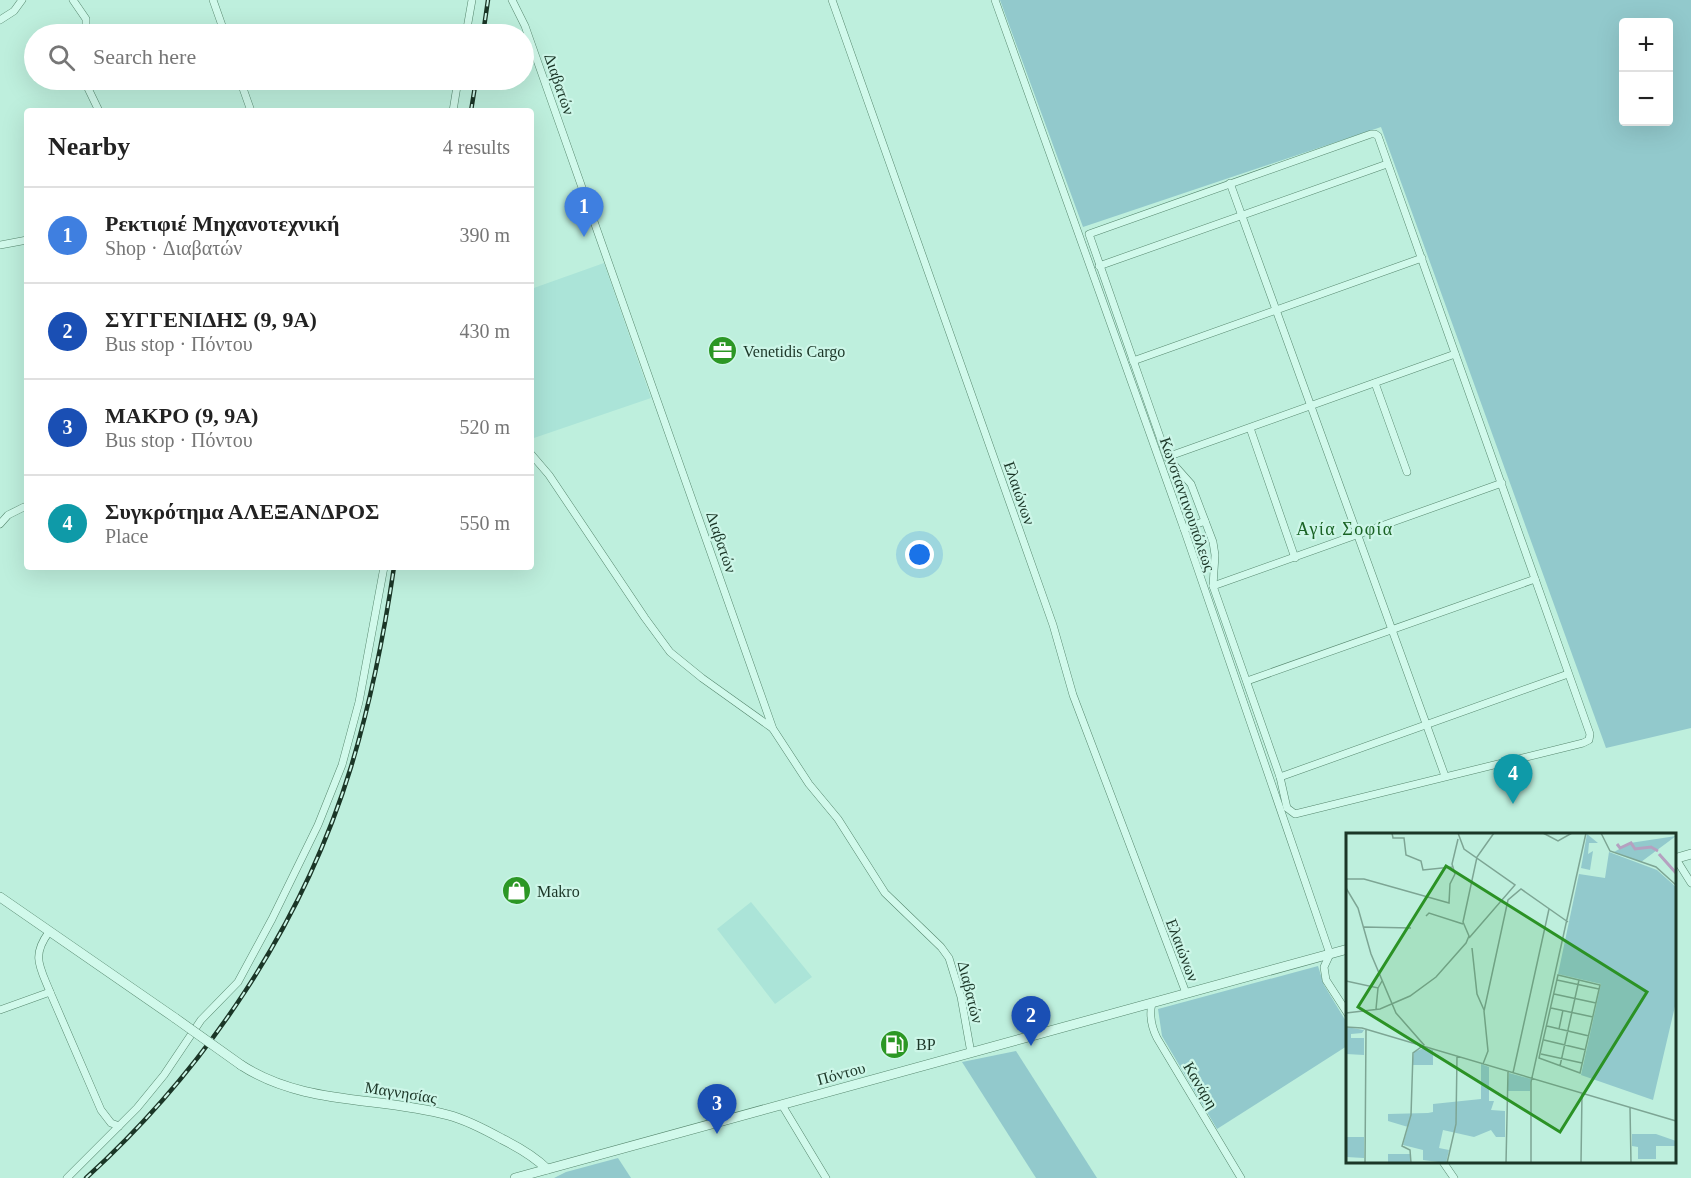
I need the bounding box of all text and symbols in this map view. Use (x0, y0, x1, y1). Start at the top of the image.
map controls (1619, 18, 1673, 126)
button: + (1619, 18, 1673, 72)
search box (24, 24, 534, 90)
icon: search (45, 41, 78, 74)
text: Search here (93, 44, 196, 69)
street label: Διαβατών (540, 51, 578, 117)
button: − (1619, 72, 1673, 126)
text: Nearby (48, 132, 130, 161)
text: 4 results (443, 136, 510, 158)
pin: 1 (564, 188, 604, 237)
text: Ρεκτιφιέ Μηχανοτεχνική (105, 211, 339, 236)
text: 1 (63, 224, 73, 246)
text: 390 m (459, 224, 510, 246)
text: Shop · Διαβατών (105, 237, 242, 259)
text: ΣΥΓΓΕΝΙΔΗΣ (9, 9Α) (105, 307, 317, 332)
text: 2 (63, 320, 73, 342)
text: 430 m (459, 320, 510, 342)
text: Bus stop · Πόντου (105, 333, 253, 355)
office icon: Venetidis Cargo (706, 335, 738, 367)
place label: Venetidis Cargo (743, 343, 845, 361)
text: ΜΑΚΡΟ (9, 9Α) (105, 403, 258, 428)
text: 3 (63, 416, 73, 438)
text: 520 m (459, 416, 510, 438)
text: Bus stop · Πόντου (105, 429, 253, 451)
street label: Κωνσταντινουπόλεως (1157, 435, 1219, 574)
street label: Ελαιώνων (1001, 459, 1038, 527)
text: Συγκρότημα ΑΛΕΞΑΝΔΡΟΣ (105, 499, 379, 524)
street label: Διαβατών (702, 509, 740, 575)
text: 4 (63, 512, 73, 534)
text: 550 m (459, 512, 510, 534)
district label: Αγία Σοφία (1296, 519, 1394, 539)
text: Place (105, 525, 148, 547)
your location (905, 540, 934, 569)
pin: 4 (1494, 754, 1532, 804)
inset map (1346, 833, 1676, 1163)
shop icon: Makro (500, 875, 532, 907)
place label: Makro (537, 883, 580, 900)
street label: Ελαιώνων (1163, 916, 1202, 984)
street label: Διαβατών (954, 959, 986, 1025)
pin: 2 (1012, 996, 1050, 1046)
fuel station icon: BP (879, 1028, 911, 1060)
place label: BP (916, 1036, 936, 1053)
street label: Πόντου (815, 1059, 867, 1088)
street label: Κανάρη (1179, 1059, 1221, 1112)
street label: Μαγνησίας (363, 1078, 439, 1108)
pin: 3 (698, 1084, 736, 1134)

